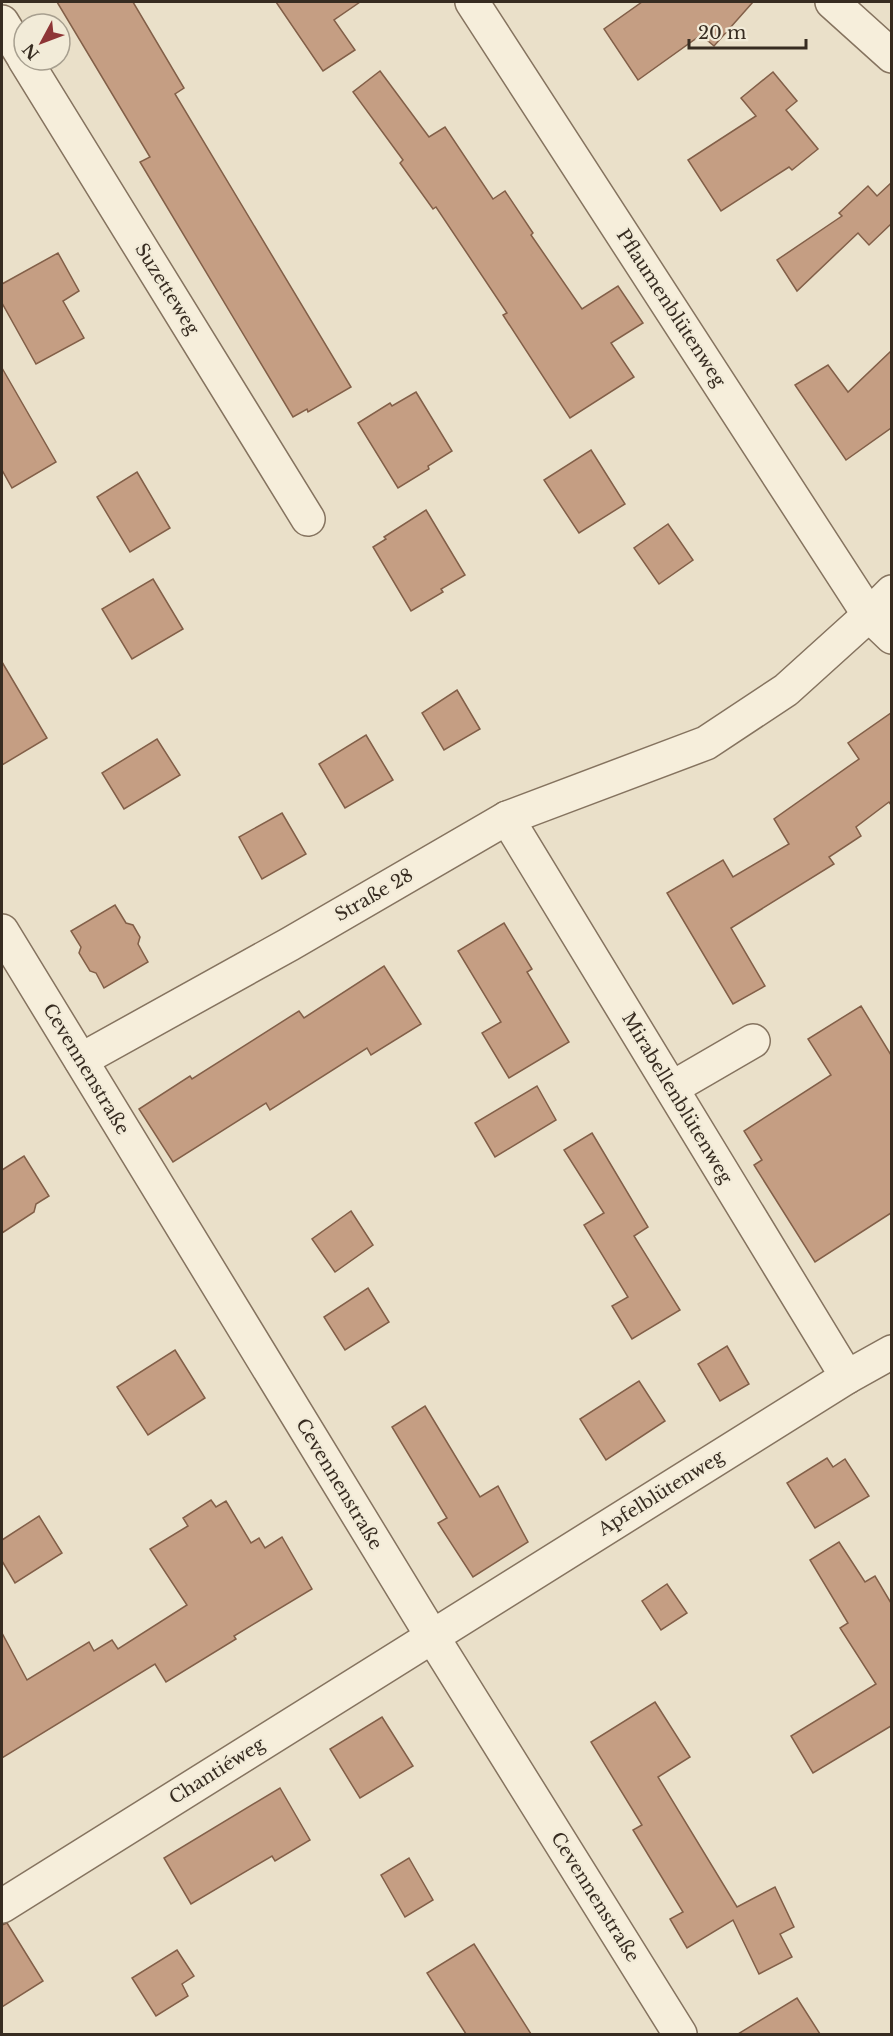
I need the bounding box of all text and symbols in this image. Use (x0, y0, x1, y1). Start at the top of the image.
north arrow (12, 12, 72, 72)
scale bar (689, 12, 806, 50)
text: 20 m (698, 22, 746, 44)
text: N (18, 40, 43, 64)
street label: Pflaumenblütenweg (612, 225, 730, 391)
street label: Suzetteweg (130, 239, 204, 339)
street label: Straße 28 (331, 864, 417, 926)
street label: Cevennenstraße (38, 999, 134, 1139)
street label: Mirabellenblütenweg (617, 1008, 737, 1188)
street label: Cevennenstraße (291, 1414, 387, 1554)
street label: Apfelblütenweg (593, 1445, 728, 1541)
street label: Chantiéweg (165, 1733, 269, 1809)
street label: Cevennenstraße (546, 1828, 644, 1966)

